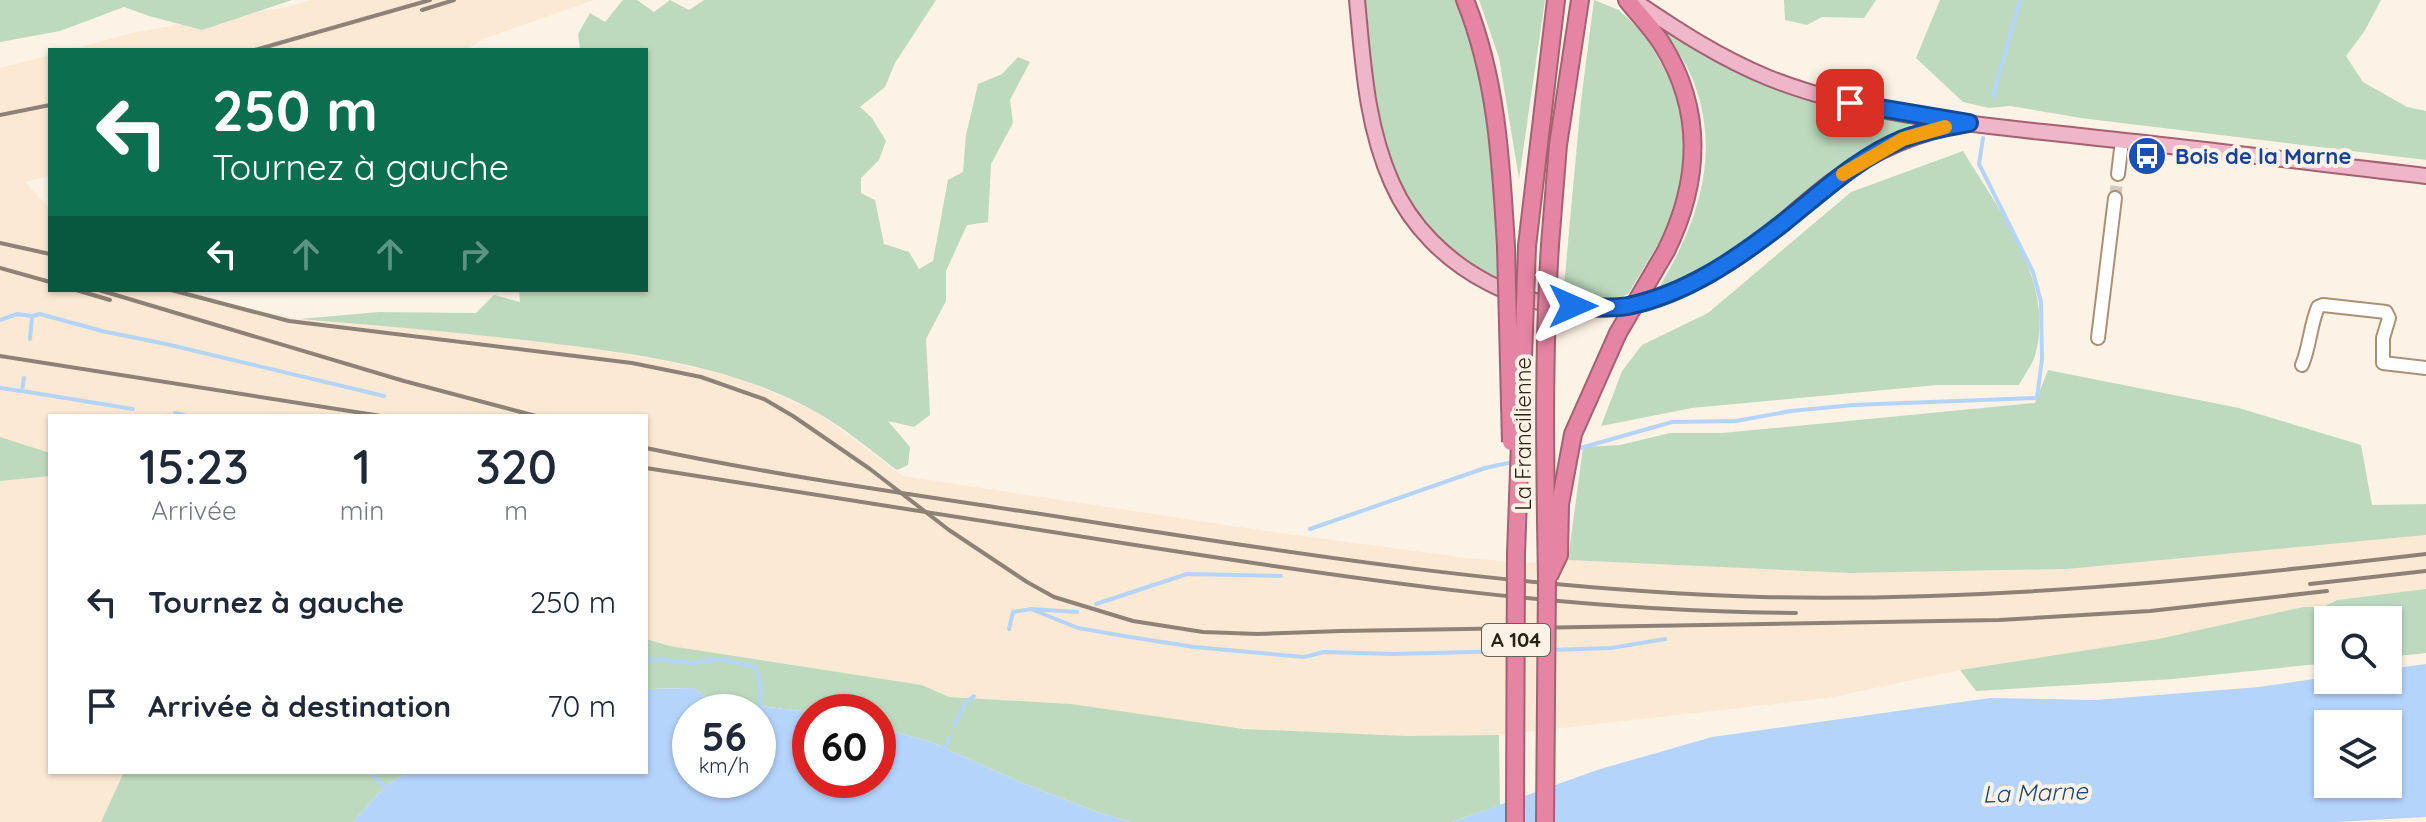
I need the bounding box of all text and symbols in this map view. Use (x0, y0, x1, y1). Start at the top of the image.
pin (1816, 69, 1884, 137)
text: 250 m (212, 75, 378, 145)
icon: left (80, 80, 184, 184)
icon: arrive (1828, 81, 1872, 125)
bus stop icon: Bois de la Marne (2126, 135, 2168, 177)
place label: Bois de la Marne (2175, 142, 2351, 170)
text: Tournez à gauche (212, 144, 509, 189)
icon: left (200, 232, 244, 276)
icon: ahead (284, 232, 328, 276)
icon: ahead (368, 232, 412, 276)
icon: right (452, 232, 496, 276)
position arrow (1531, 264, 1615, 348)
street label: La Francilienne (1509, 357, 1537, 511)
text: 15:23 (139, 436, 249, 496)
text: 1 (353, 436, 371, 496)
text: 320 (475, 436, 557, 496)
text: Arrivée (151, 494, 237, 527)
text: min (340, 494, 384, 527)
text: m (504, 494, 528, 527)
icon: left (80, 580, 124, 624)
text: Tournez à gauche (148, 583, 404, 621)
text: 250 m (530, 583, 616, 621)
map controls (2314, 606, 2402, 798)
button: search (2314, 606, 2402, 694)
road number: A 104 (1482, 624, 1550, 656)
icon: arrive (80, 684, 124, 728)
text: Arrivée à destination (148, 687, 451, 725)
text: 70 m (547, 687, 616, 725)
speed limit sign: 60 (792, 694, 896, 798)
button: layers (2314, 710, 2402, 798)
text: 56 (701, 711, 747, 761)
text: km/h (699, 753, 749, 778)
water label: La Marne (1982, 775, 2089, 809)

